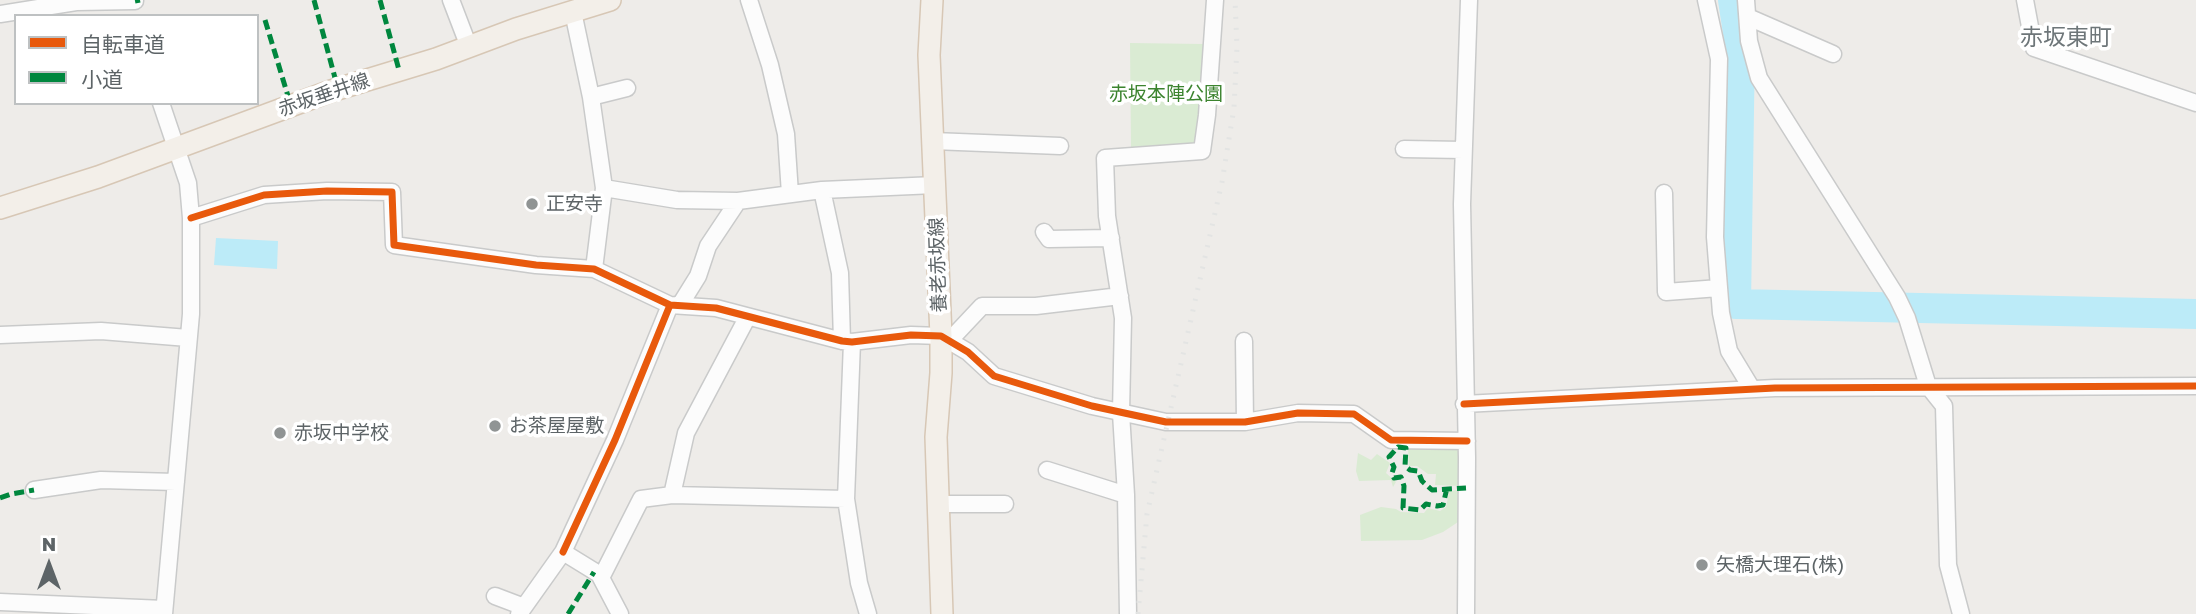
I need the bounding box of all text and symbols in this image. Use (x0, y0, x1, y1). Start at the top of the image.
legend (14, 14, 259, 105)
district label: 赤坂東町 (2020, 24, 2112, 52)
text: 自転車道 (81, 31, 165, 57)
text: 小道 (81, 66, 123, 92)
street label: 赤坂垂井線 (275, 69, 373, 121)
park label: 赤坂本陣公園 (1109, 83, 1223, 105)
place label: 正安寺 (546, 193, 603, 215)
marker: 正安寺 (524, 196, 540, 212)
street label: 養老赤坂線 (925, 217, 951, 313)
place label: お茶屋屋敷 (509, 415, 604, 437)
marker: お茶屋屋敷 (487, 418, 503, 434)
place label: 赤坂中学校 (294, 422, 389, 444)
marker: 赤坂中学校 (272, 425, 288, 441)
north arrow (14, 530, 84, 600)
text: N (42, 532, 56, 555)
place label: 矢橋大理石(株) (1716, 554, 1844, 576)
marker: 矢橋大理石(株) (1694, 557, 1710, 573)

